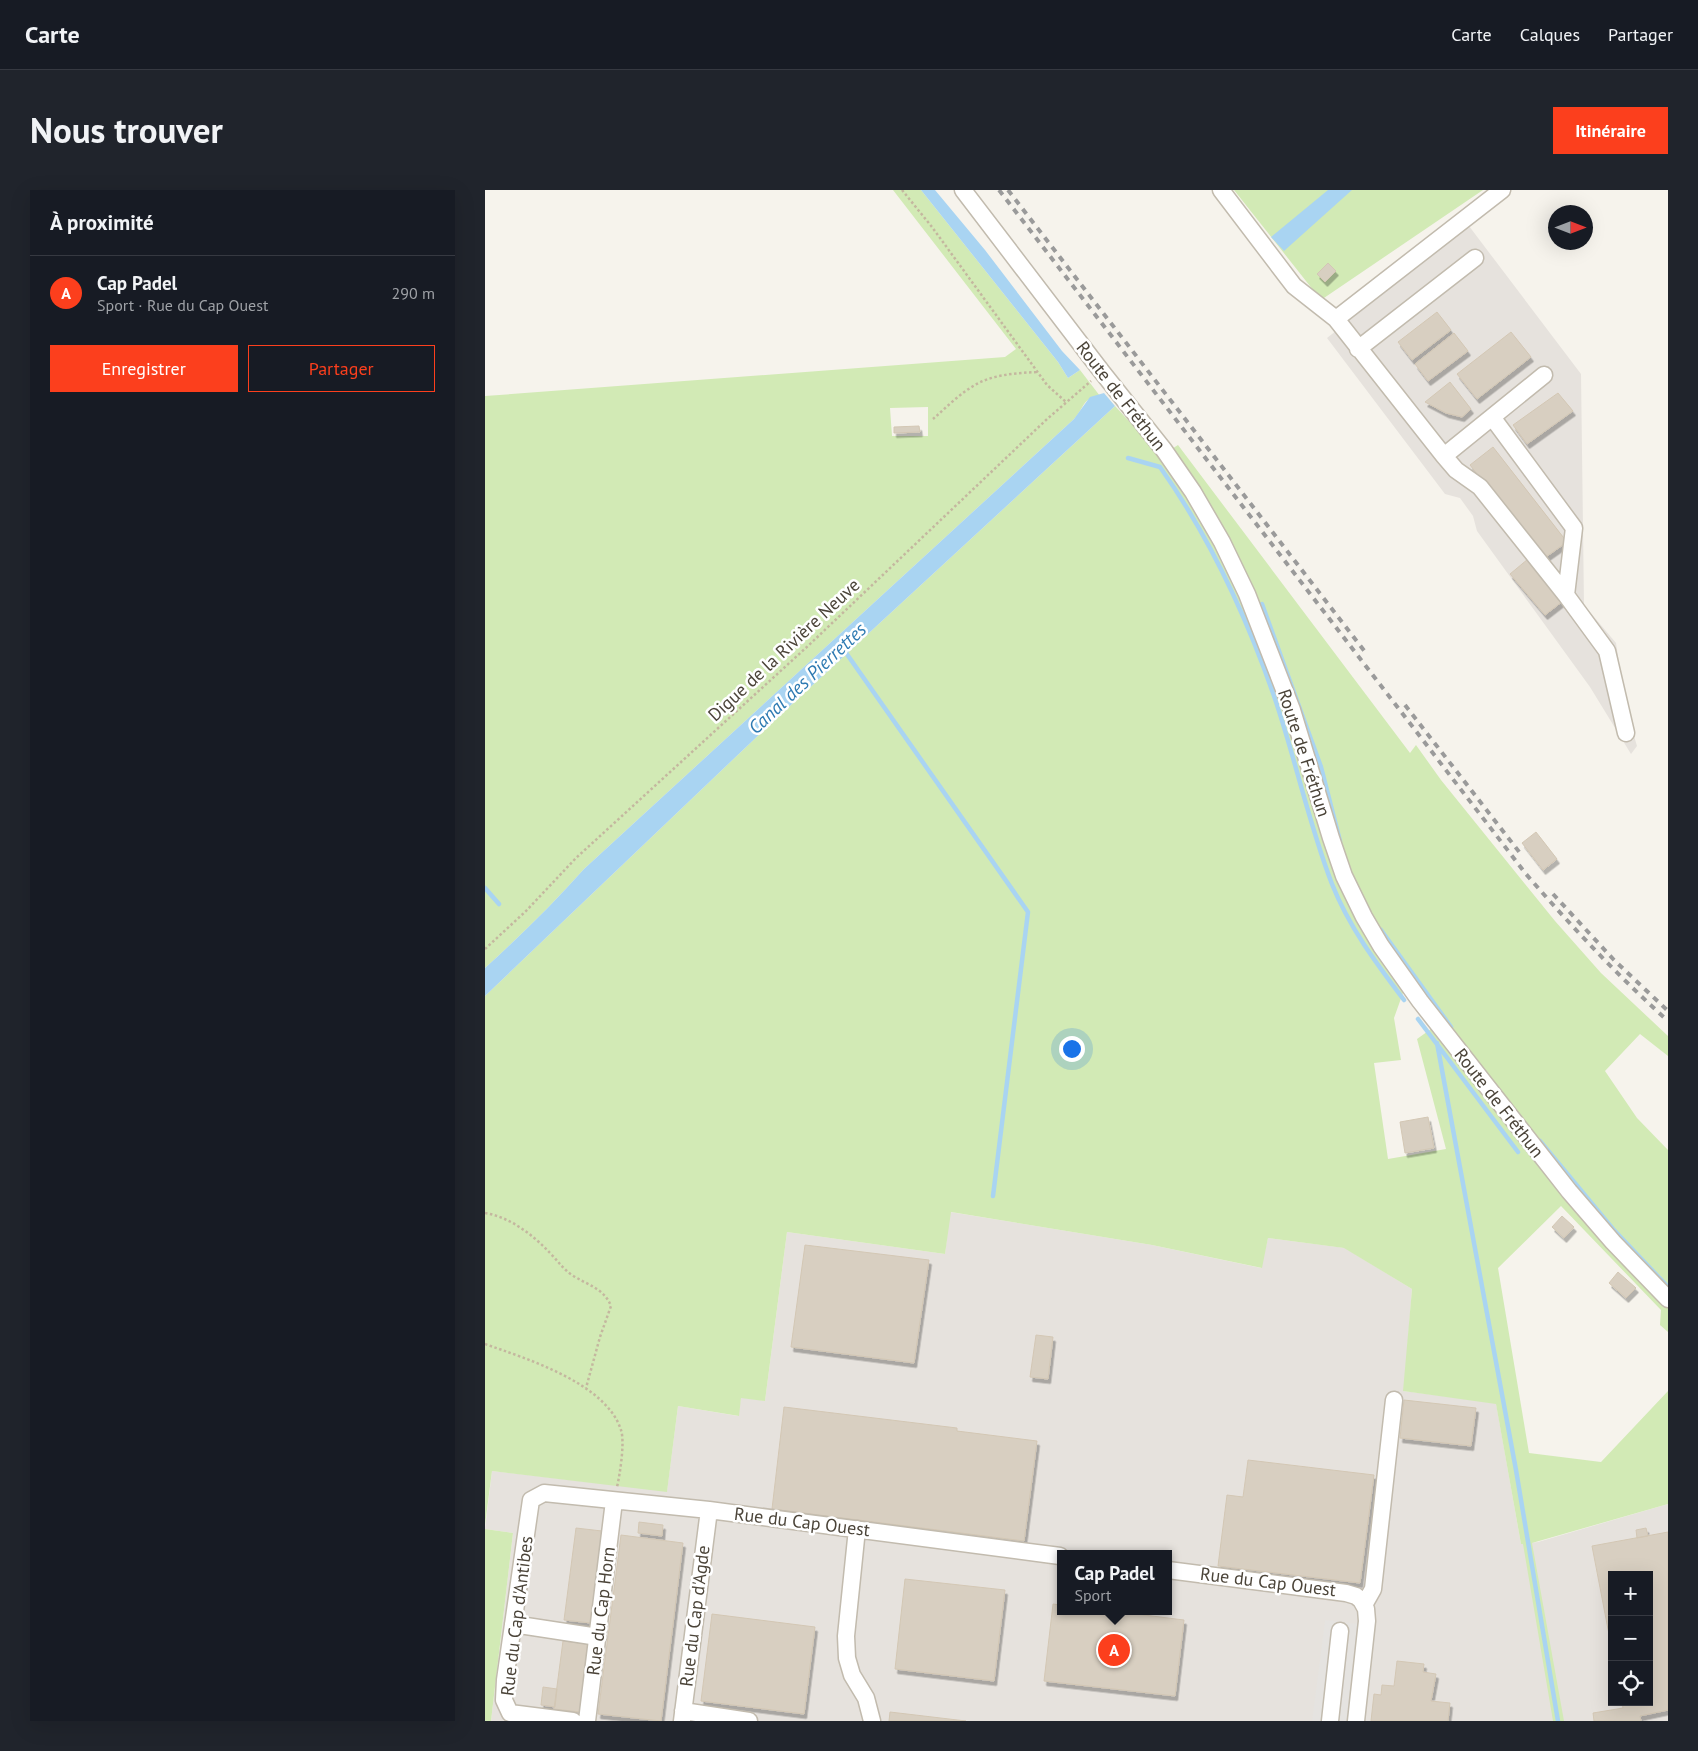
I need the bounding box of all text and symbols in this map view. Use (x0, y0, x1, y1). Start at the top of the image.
text: Carte (25, 19, 80, 50)
text: Carte (1451, 23, 1492, 46)
text: Calques (1520, 23, 1580, 46)
text: Partager (1608, 23, 1673, 46)
text: Nous trouver (30, 107, 223, 153)
button: Itinéraire (1553, 107, 1668, 154)
north arrow (1548, 205, 1593, 250)
text: À proximité (50, 209, 154, 236)
text: Cap Padel (97, 271, 177, 295)
text: A (61, 283, 71, 303)
text: 290 m (392, 283, 435, 303)
text: Sport · Rue du Cap Ouest (97, 295, 268, 315)
street label: Route de Fréthun (1071, 336, 1171, 455)
button: Enregistrer (50, 345, 238, 392)
button: Partager (248, 345, 435, 392)
street label: Digue de la Rivière Neuve (703, 573, 864, 726)
water label: Canal des Pierrettes (743, 617, 871, 739)
street label: Route de Fréthun (1273, 686, 1336, 820)
your location (1059, 1036, 1085, 1062)
street label: Route de Fréthun (1449, 1043, 1549, 1162)
street label: Rue du Cap Ouest (733, 1502, 871, 1541)
street label: Rue du Cap d'Antibes (495, 1535, 538, 1697)
street label: Rue du Cap d'Agde (674, 1544, 715, 1688)
street label: Rue du Cap Horn (581, 1545, 620, 1677)
popup (1057, 1550, 1172, 1615)
text: Cap Padel (1074, 1561, 1155, 1585)
street label: Rue du Cap Ouest (1199, 1562, 1337, 1601)
map controls (1608, 1571, 1653, 1706)
button: + (1608, 1571, 1653, 1616)
text: Sport (1074, 1585, 1112, 1605)
button: − (1608, 1616, 1653, 1661)
pin: A (1098, 1631, 1130, 1669)
button: locate (1608, 1661, 1653, 1706)

